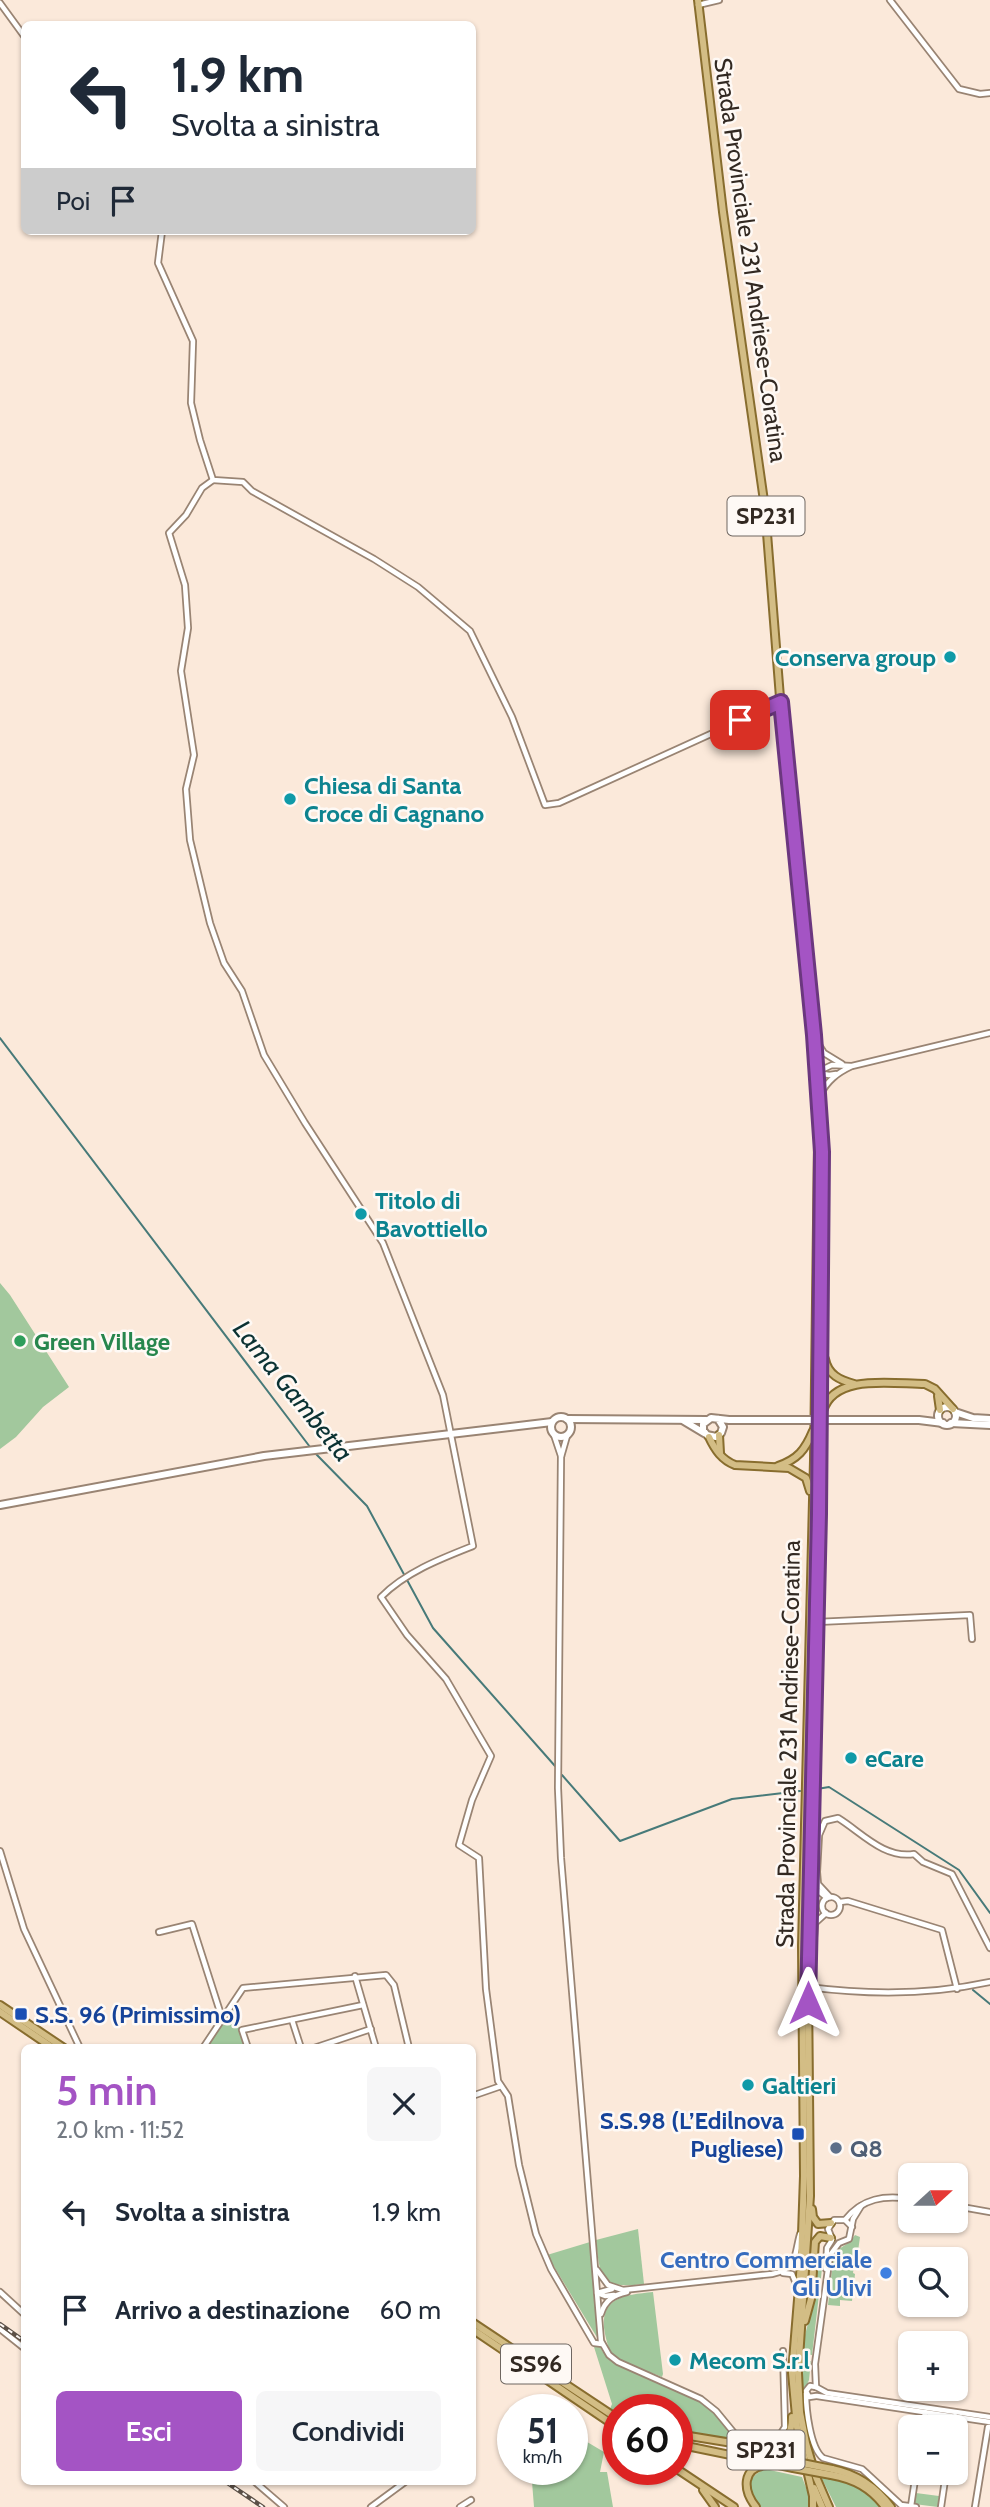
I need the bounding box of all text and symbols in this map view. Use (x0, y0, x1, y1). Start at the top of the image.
text: 1.9 km (171, 45, 304, 104)
icon: left (56, 49, 147, 140)
street label: Strada Provinciale 231 Andriese-Coratina (708, 56, 794, 464)
text: Svolta a sinistra (171, 105, 380, 144)
icon: arrive (104, 182, 142, 220)
text: Poi (56, 185, 90, 217)
road number: SP231 (728, 496, 804, 536)
place label: Conserva group (775, 643, 936, 672)
marker: Conserva group (942, 649, 958, 665)
pin (710, 690, 770, 750)
icon: arrive (721, 701, 759, 739)
place label: Chiesa di Santa Croce di Cagnano (304, 771, 484, 828)
marker: Chiesa di Santa Croce di Cagnano (282, 791, 298, 807)
place label: Titolo di Bavottiello (375, 1186, 488, 1243)
marker: Titolo di Bavottiello (353, 1206, 369, 1222)
water label: Lama Gambetta (226, 1314, 360, 1468)
place label: Green Village (34, 1327, 170, 1356)
marker: Green Village (12, 1333, 28, 1349)
street label: Strada Provinciale 231 Andriese-Coratina (770, 1539, 806, 1948)
place label: eCare (865, 1744, 924, 1773)
marker: eCare (843, 1750, 859, 1766)
position arrow (771, 1966, 845, 2040)
place label: S.S. 96 (Primissimo) (35, 2000, 241, 2029)
marker: S.S. 96 (Primissimo) (13, 2006, 29, 2022)
text: 5 min (56, 2064, 158, 2116)
button: close (367, 2067, 441, 2141)
place label: Galtieri (762, 2071, 836, 2100)
marker: Galtieri (740, 2077, 756, 2093)
place label: S.S.98 (L’Edilnova Pugliese) (600, 2106, 784, 2163)
text: 2.0 km · 11:52 (56, 2116, 184, 2144)
marker: S.S.98 (L’Edilnova Pugliese) (790, 2126, 806, 2142)
place label: Q8 (850, 2134, 883, 2163)
marker: Q8 (828, 2140, 844, 2156)
north arrow (898, 2163, 968, 2233)
map controls (898, 2163, 968, 2485)
icon: left (56, 2193, 94, 2231)
text: Svolta a sinistra (115, 2196, 290, 2228)
text: 1.9 km (372, 2196, 441, 2228)
place label: Centro Commerciale Gli Ulivi (660, 2245, 872, 2302)
button: search (898, 2247, 968, 2317)
marker: Centro Commerciale Gli Ulivi (878, 2265, 894, 2281)
icon: arrive (56, 2291, 94, 2329)
text: Arrivo a destinazione (115, 2294, 350, 2326)
text: 60 m (379, 2294, 441, 2326)
button: + (898, 2331, 968, 2401)
road number: SS96 (501, 2344, 571, 2384)
place label: Mecom S.r.l (689, 2346, 810, 2375)
marker: Mecom S.r.l (667, 2352, 683, 2368)
button: Esci (56, 2391, 242, 2471)
button: Condividi (256, 2391, 441, 2471)
speed limit sign: 60 (602, 2394, 693, 2485)
text: 51 (527, 2409, 558, 2452)
button: − (898, 2415, 968, 2485)
road number: SP231 (728, 2430, 804, 2470)
text: km/h (523, 2446, 562, 2468)

